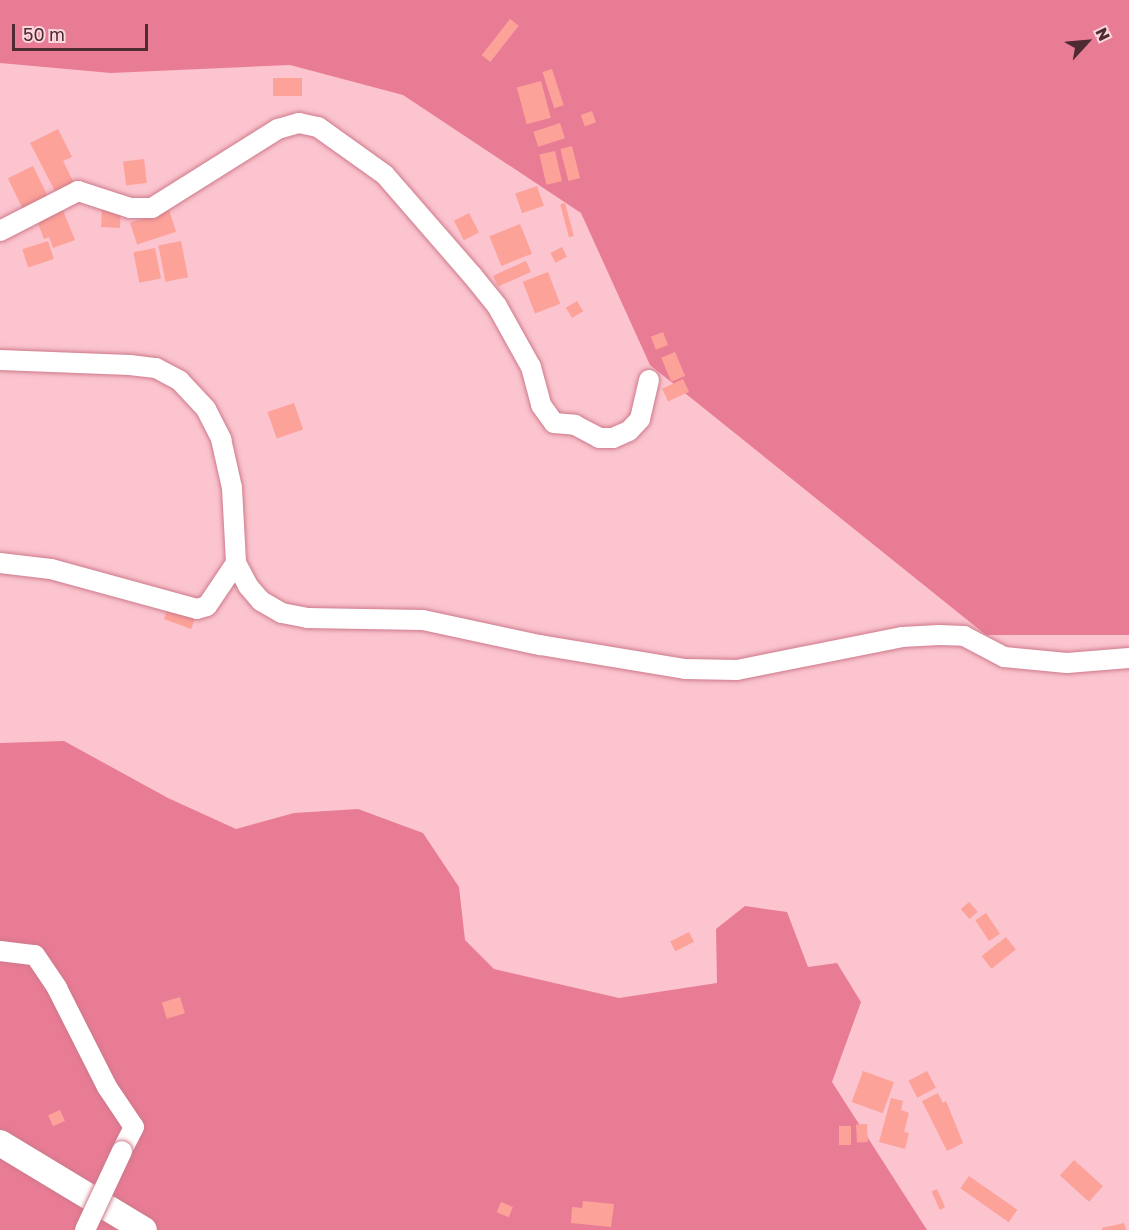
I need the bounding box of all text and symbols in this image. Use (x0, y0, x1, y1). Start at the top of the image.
scale bar (15, 12, 152, 50)
north arrow (1057, 12, 1117, 72)
text: 50 m (23, 23, 65, 45)
text: N (1092, 24, 1115, 44)

